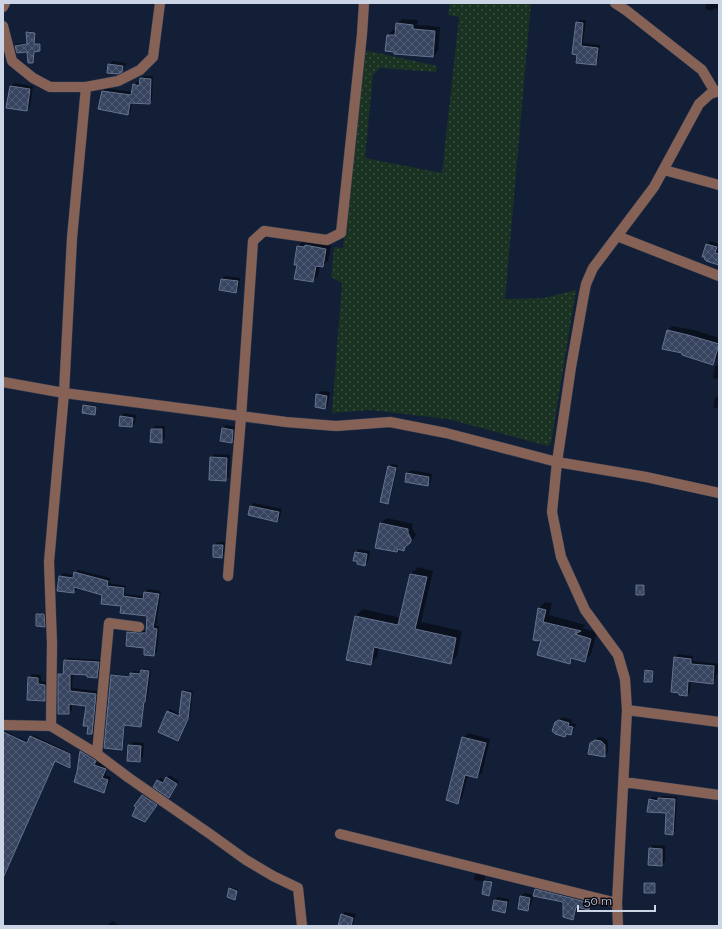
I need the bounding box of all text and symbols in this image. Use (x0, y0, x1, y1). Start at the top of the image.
scale bar (578, 887, 655, 913)
text: 50 m (584, 894, 612, 908)

